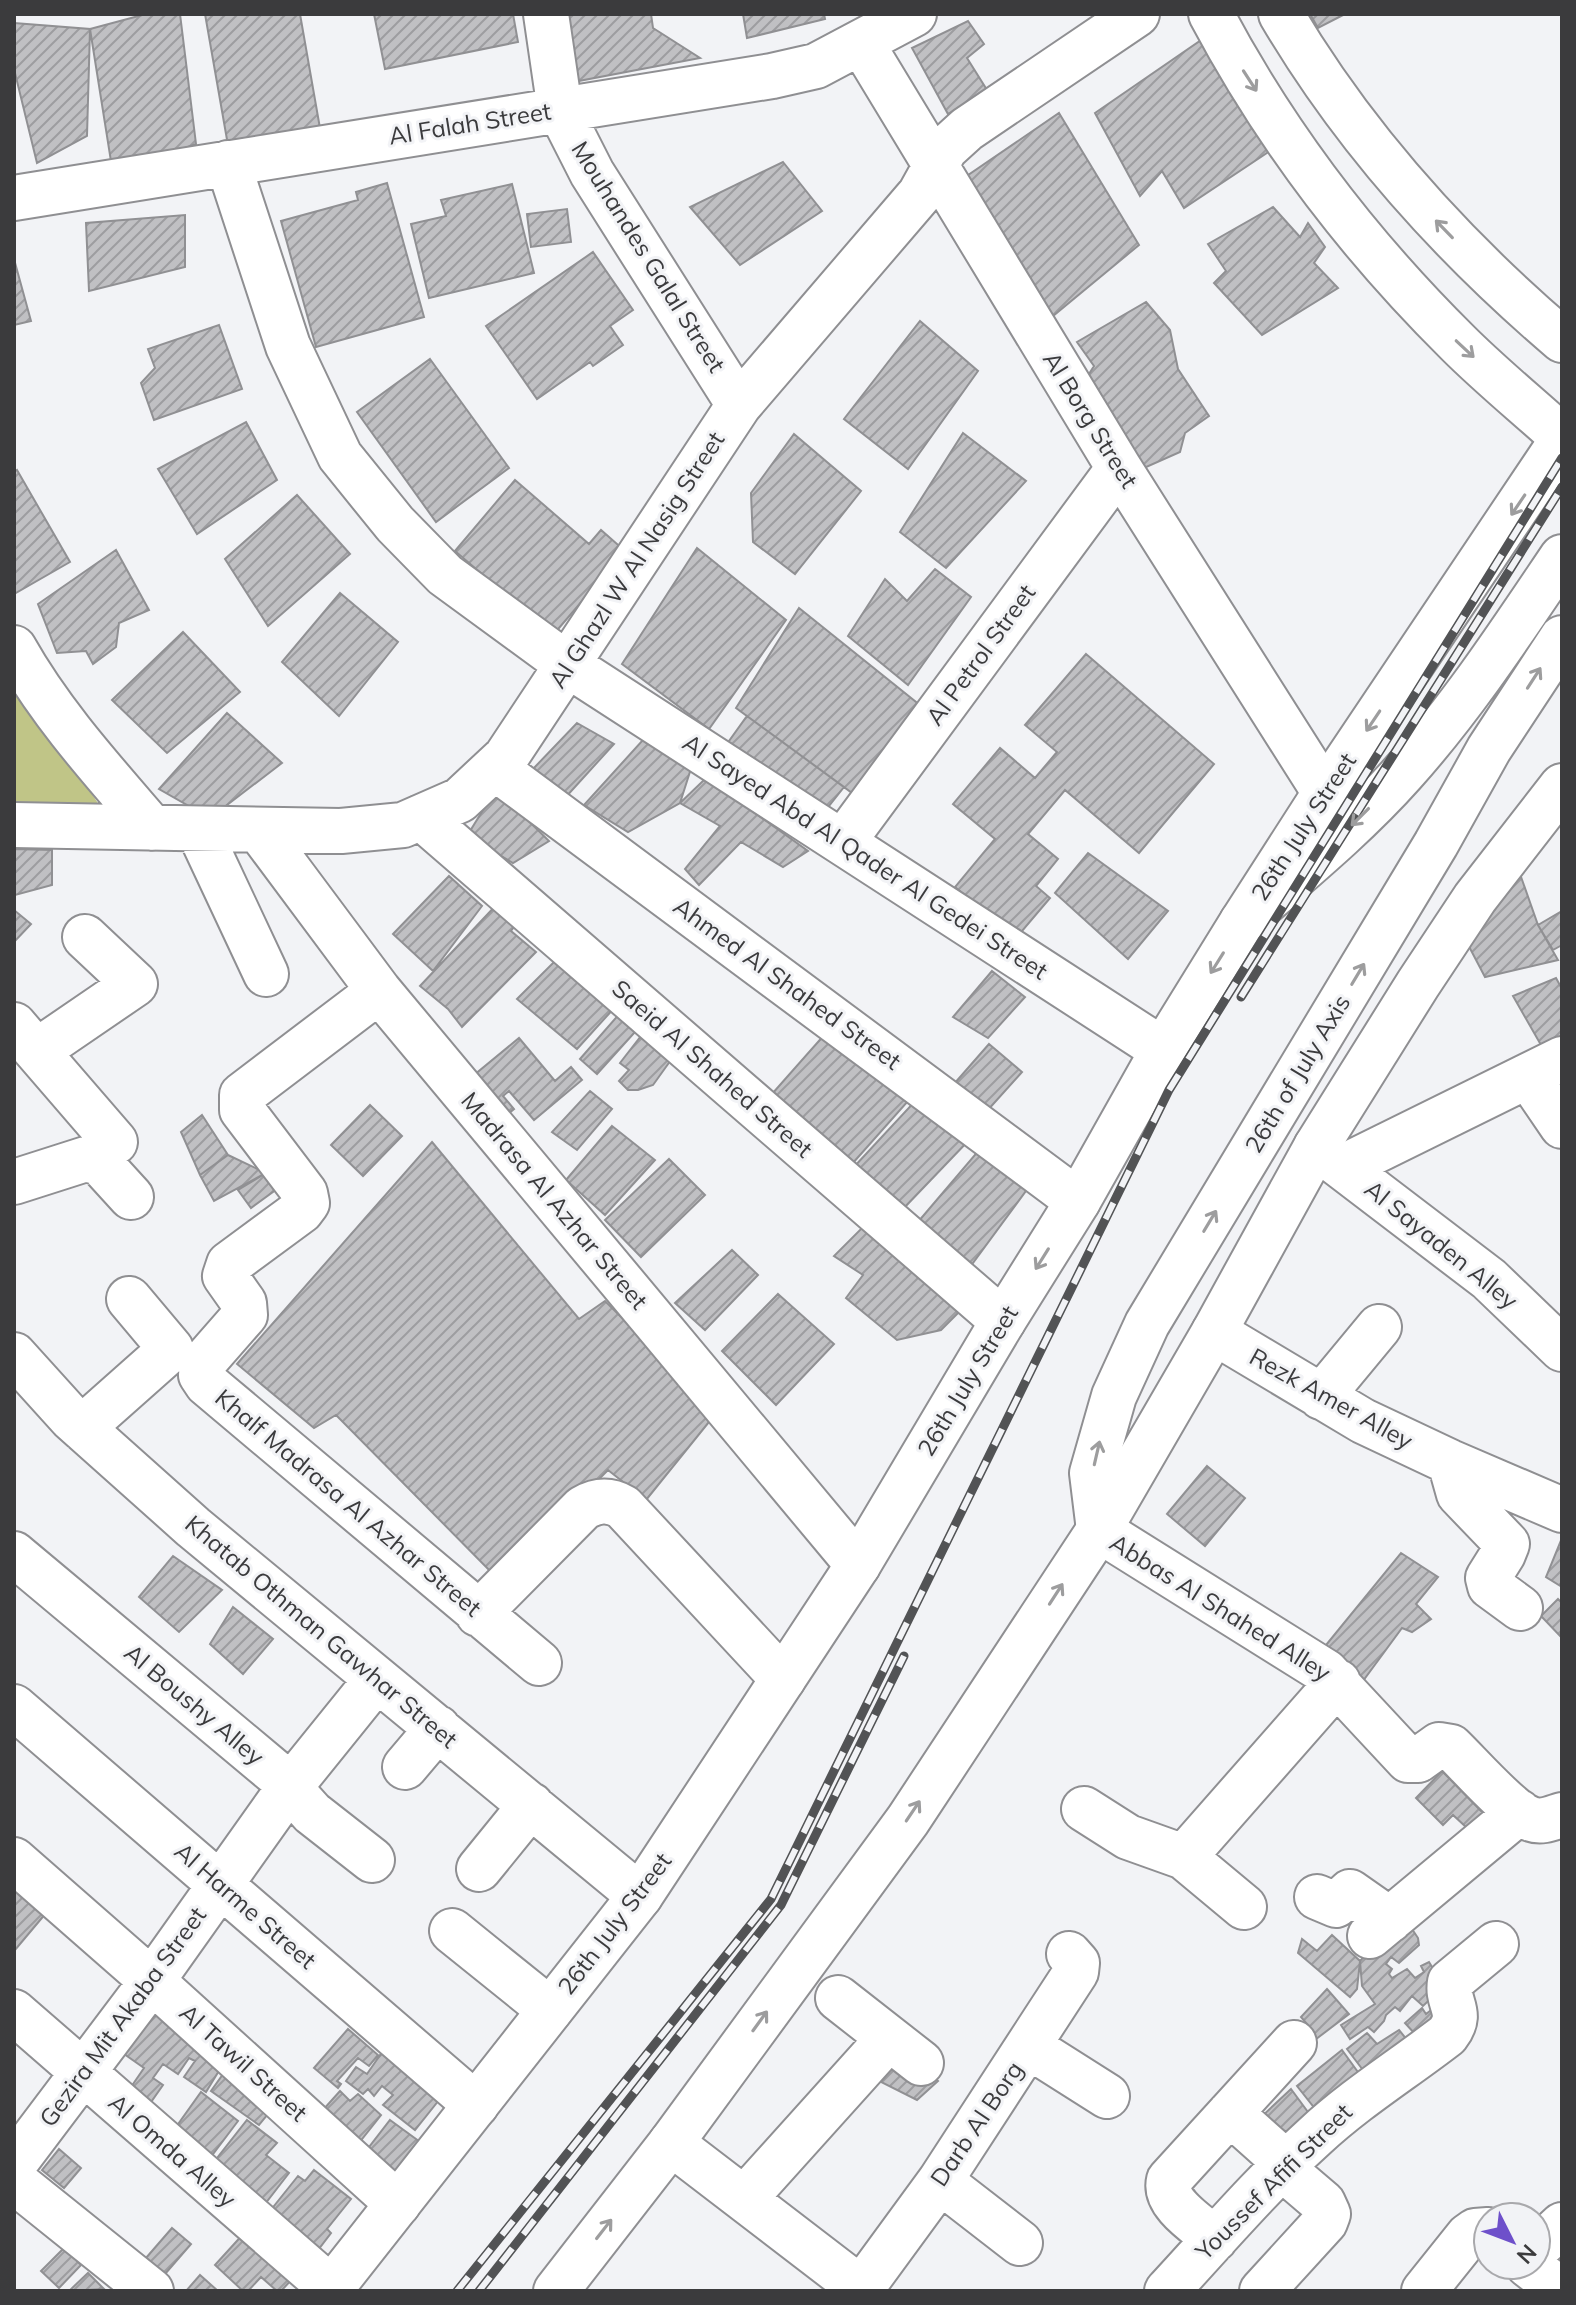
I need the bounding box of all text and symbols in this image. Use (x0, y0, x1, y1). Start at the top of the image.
one-way arrow (1242, 70, 1258, 92)
street label: Al Falah Street (387, 95, 553, 151)
street label: Mouhandes Galal Street (565, 135, 732, 378)
one-way arrow (1435, 219, 1454, 239)
one-way arrow (1455, 339, 1475, 358)
street label: Al Borg Street (1037, 346, 1145, 493)
street label: Al Ghazl W Al Nasig Street (542, 426, 730, 693)
one-way arrow (1510, 493, 1526, 516)
street label: Al Petrol Street (919, 578, 1041, 731)
one-way arrow (1526, 668, 1542, 690)
one-way arrow (1365, 709, 1381, 731)
street label: Al Sayed Abd Al Qader Al Gedei Street (678, 727, 1054, 986)
street label: 26th July Street (1244, 747, 1362, 906)
one-way arrow (1351, 807, 1370, 826)
street label: Ahmed Al Shahed Street (668, 891, 907, 1076)
one-way arrow (1209, 951, 1225, 974)
one-way arrow (1350, 963, 1366, 986)
street label: Saeid Al Shahed Street (606, 973, 819, 1164)
street label: 26th of July Axis (1238, 989, 1356, 1158)
street label: Madrasa Al Azhar Street (455, 1086, 654, 1315)
street label: Al Sayaden Alley (1359, 1173, 1524, 1315)
one-way arrow (1202, 1210, 1218, 1233)
one-way arrow (1034, 1247, 1050, 1270)
street label: 26th July Street (910, 1300, 1024, 1461)
street label: Rezk Amer Alley (1245, 1341, 1419, 1455)
street label: Khalf Madrasa Al Azhar Street (209, 1382, 488, 1622)
one-way arrow (1090, 1441, 1105, 1467)
street label: Khatab Othman Gawhar Street (179, 1508, 464, 1754)
street label: Abbas Al Shahed Alley (1105, 1527, 1337, 1687)
one-way arrow (1048, 1584, 1065, 1606)
street label: Al Boushy Alley (119, 1637, 271, 1772)
one-way arrow (905, 1801, 921, 1823)
street label: Al Harme Street (169, 1836, 323, 1975)
street label: 26th July Street (551, 1846, 677, 2000)
street label: Gezira Mit Akaba Street (32, 1901, 212, 2132)
street label: Al Tawil Street (174, 1997, 314, 2127)
one-way arrow (752, 2011, 768, 2033)
street label: Darb Al Borg (923, 2055, 1029, 2192)
street label: Al Omda Alley (103, 2087, 243, 2214)
street label: Youssef Afifi Street (1188, 2097, 1358, 2267)
north arrow (1472, 2201, 1552, 2281)
one-way arrow (595, 2219, 612, 2240)
text: N (1511, 2239, 1543, 2270)

